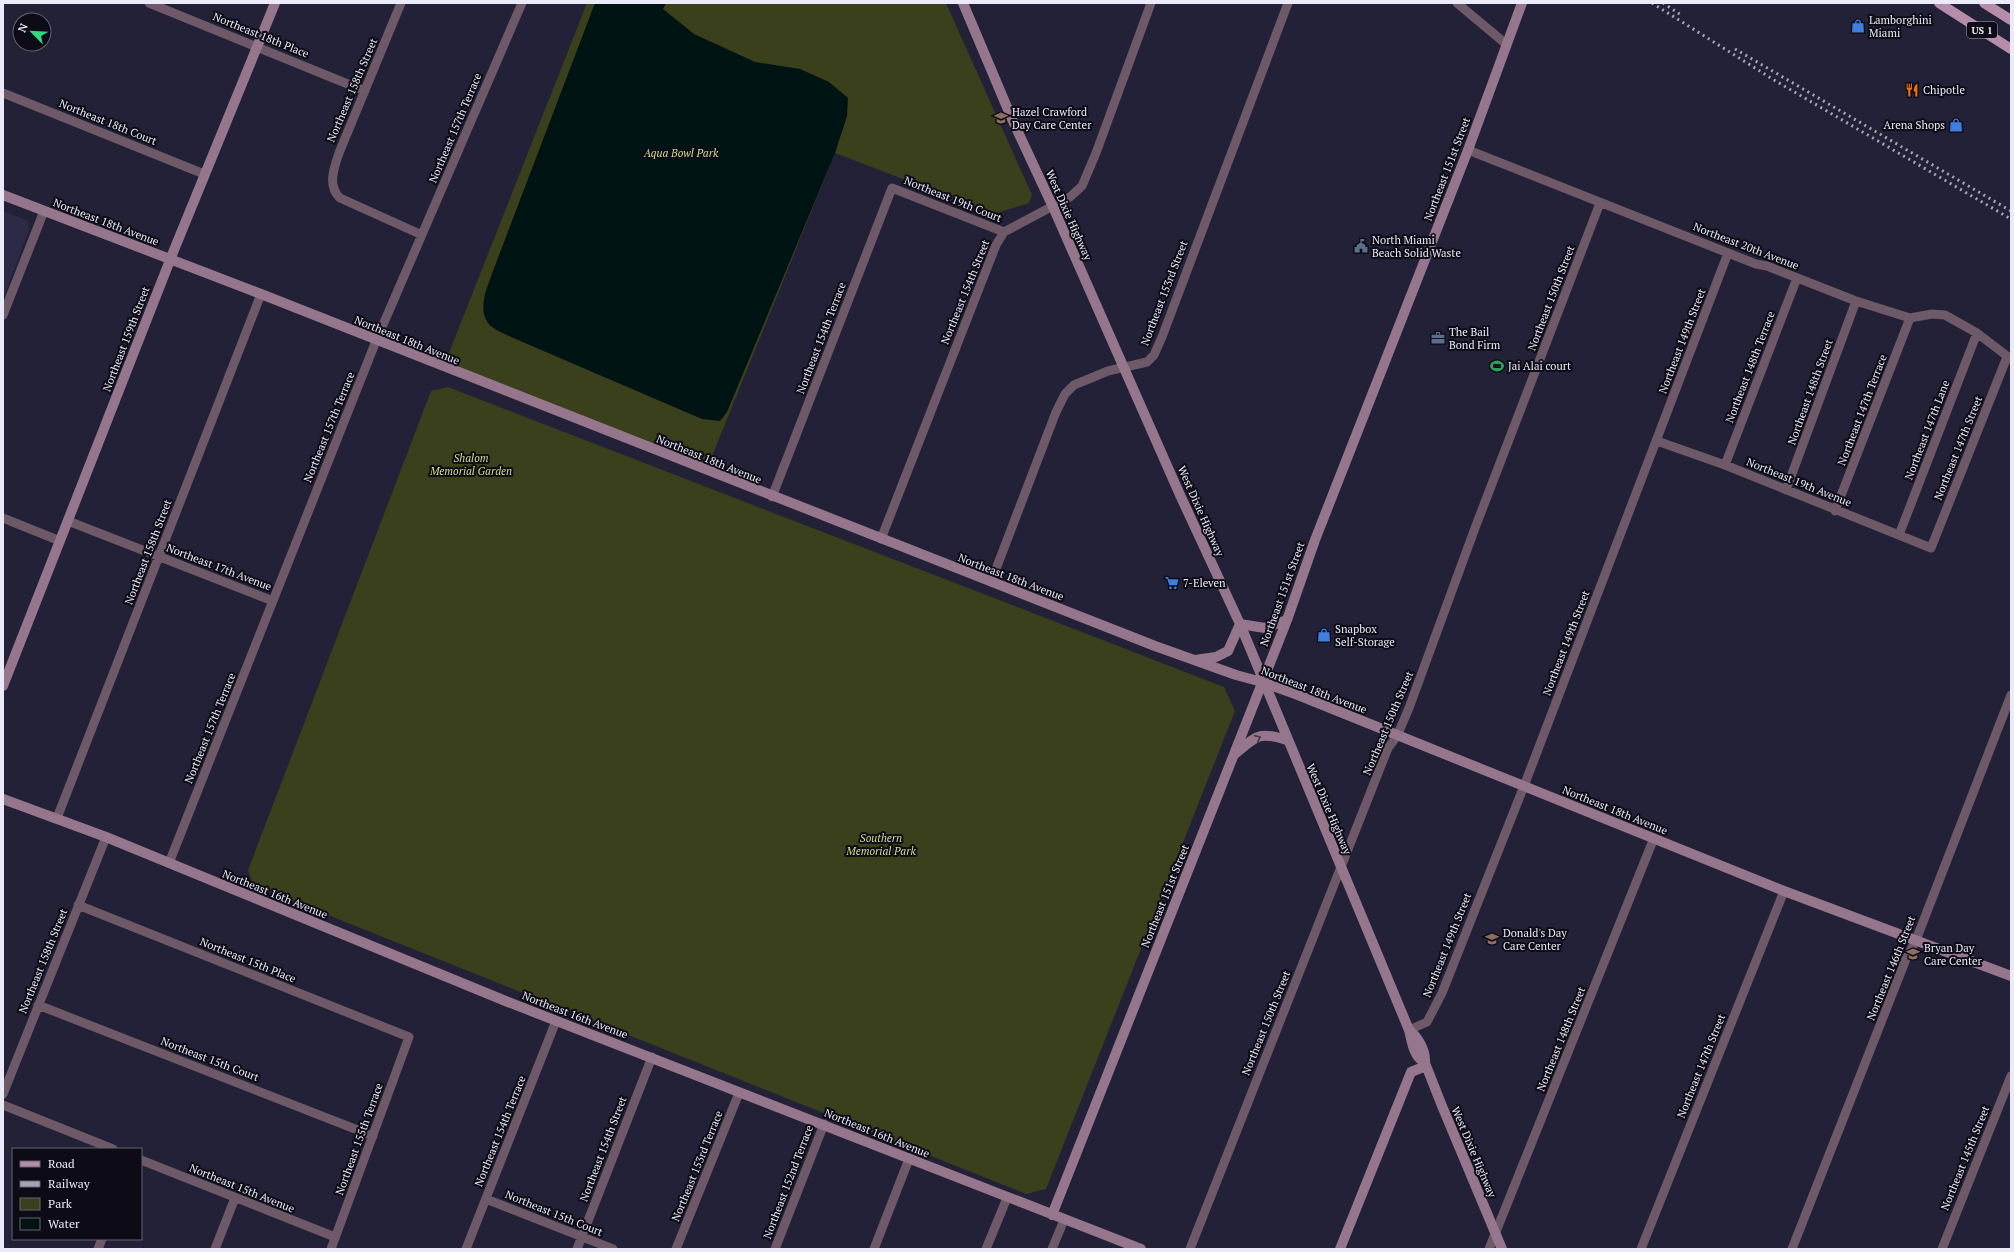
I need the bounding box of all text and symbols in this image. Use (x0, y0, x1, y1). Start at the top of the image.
street label: Northeast 18th Place (211, 9, 311, 61)
north arrow (12, 12, 52, 52)
place label: Lamborghini Miami (1869, 13, 1932, 40)
shop icon: Lamborghini Miami (1850, 18, 1866, 34)
text: N (15, 21, 31, 35)
road number: US 1 (1967, 22, 1997, 38)
street label: Northeast 158th Street (324, 36, 380, 144)
street label: Northeast 157th Terrace (426, 71, 485, 185)
restaurant icon: Chipotle (1904, 82, 1920, 98)
place label: Chipotle (1923, 83, 1965, 97)
street label: Northeast 18th Court (57, 96, 159, 148)
place label: Hazel Crawford Day Care Center (1012, 105, 1092, 132)
school or university icon: Hazel Crawford Day Care Center (993, 110, 1009, 126)
street label: Northeast 151st Street (1421, 115, 1473, 223)
shop icon: Arena Shops (1948, 117, 1964, 133)
place label: Arena Shops (1884, 118, 1945, 132)
park label: Aqua Bowl Park (643, 146, 719, 160)
street label: West Dixie Highway (1043, 168, 1095, 263)
street label: Northeast 19th Court (902, 173, 1004, 225)
street label: Northeast 18th Avenue (51, 195, 161, 249)
street label: Northeast 20th Avenue (1691, 219, 1801, 273)
place label: North Miami Beach Solid Waste (1372, 233, 1461, 260)
street label: Northeast 154th Street (938, 238, 992, 346)
street label: Northeast 153rd Street (1137, 238, 1191, 348)
public building icon: North Miami Beach Solid Waste (1353, 238, 1369, 254)
street label: Northeast 150th Street (1524, 243, 1578, 353)
street label: Northeast 154th Terrace (793, 280, 849, 396)
street label: Northeast 159th Street (99, 284, 153, 394)
street label: Northeast 149th Street (1655, 286, 1709, 396)
street label: Northeast 148th Terrace (1722, 309, 1778, 425)
street label: Northeast 18th Avenue (352, 312, 462, 368)
place label: The Bail Bond Firm (1449, 325, 1501, 352)
office icon: The Bail Bond Firm (1430, 330, 1446, 346)
street label: Northeast 148th Street (1784, 337, 1836, 447)
street label: Northeast 147th Terrace (1834, 352, 1890, 468)
sports icon: Jai Alai court (1489, 358, 1505, 374)
place label: Jai Alai court (1508, 359, 1571, 373)
street label: Northeast 157th Terrace (300, 369, 358, 484)
street label: Northeast 147th Lane (1902, 378, 1953, 482)
street label: Northeast 147th Street (1931, 394, 1985, 502)
street label: Northeast 18th Avenue (654, 431, 764, 487)
park label: Shalom Memorial Garden (429, 451, 512, 478)
street label: Northeast 19th Avenue (1744, 454, 1854, 510)
street label: West Dixie Highway (1175, 464, 1227, 559)
street label: Northeast 158th Street (121, 497, 175, 607)
street label: Northeast 17th Avenue (164, 540, 274, 594)
street label: Northeast 151st Street (1257, 540, 1307, 648)
street label: Northeast 18th Avenue (956, 550, 1066, 604)
supermarket icon: 7-Eleven (1164, 575, 1180, 591)
place label: 7-Eleven (1183, 576, 1226, 590)
street label: Northeast 149th Street (1539, 588, 1593, 698)
place label: Snapbox Self-Storage (1335, 622, 1395, 649)
shop icon: Snapbox Self-Storage (1316, 627, 1332, 643)
street label: Northeast 18th Avenue (1259, 663, 1369, 717)
street label: Northeast 150th Street (1360, 669, 1416, 777)
street label: Northeast 157th Terrace (181, 670, 239, 785)
one-way arrow (1254, 735, 1261, 743)
street label: West Dixie Highway (1303, 761, 1355, 857)
street label: Northeast 18th Avenue (1560, 782, 1670, 838)
park label: Southern Memorial Park (845, 831, 916, 858)
street label: Northeast 151st Street (1138, 842, 1192, 950)
street label: Northeast 16th Avenue (220, 866, 330, 922)
street label: Northeast 149th Street (1420, 891, 1474, 999)
street label: Northeast 158th Street (16, 907, 70, 1015)
street label: Northeast 146th Street (1864, 914, 1918, 1022)
place label: Donald's Day Care Center (1503, 926, 1567, 953)
school or university icon: Donald's Day Care Center (1484, 931, 1500, 947)
street label: Northeast 15th Place (198, 934, 298, 986)
place label: Bryan Day Care Center (1924, 941, 1983, 968)
school or university icon: Bryan Day Care Center (1905, 946, 1921, 962)
street label: Northeast 150th Street (1239, 969, 1293, 1077)
street label: Northeast 148th Street (1534, 985, 1588, 1093)
street label: Northeast 16th Avenue (520, 988, 630, 1042)
street label: Northeast 147th Street (1674, 1012, 1728, 1120)
street label: Northeast 15th Court (159, 1034, 261, 1084)
street label: Northeast 154th Terrace (471, 1073, 529, 1189)
street label: Northeast 155th Terrace (332, 1081, 386, 1197)
street label: Northeast 154th Street (576, 1094, 630, 1204)
street label: West Dixie Highway (1448, 1104, 1500, 1200)
street label: Northeast 145th Street (1938, 1104, 1992, 1212)
street label: Northeast 16th Avenue (822, 1105, 932, 1161)
street label: Northeast 153rd Terrace (668, 1108, 726, 1223)
street label: Northeast 152nd Terrace (760, 1123, 816, 1241)
legend (12, 1148, 142, 1240)
text: Road (48, 1156, 75, 1171)
street label: Northeast 15th Avenue (187, 1160, 297, 1216)
text: Railway (48, 1176, 91, 1191)
street label: Northeast 15th Court (503, 1187, 605, 1239)
text: Park (48, 1196, 73, 1211)
text: Water (48, 1216, 80, 1231)

